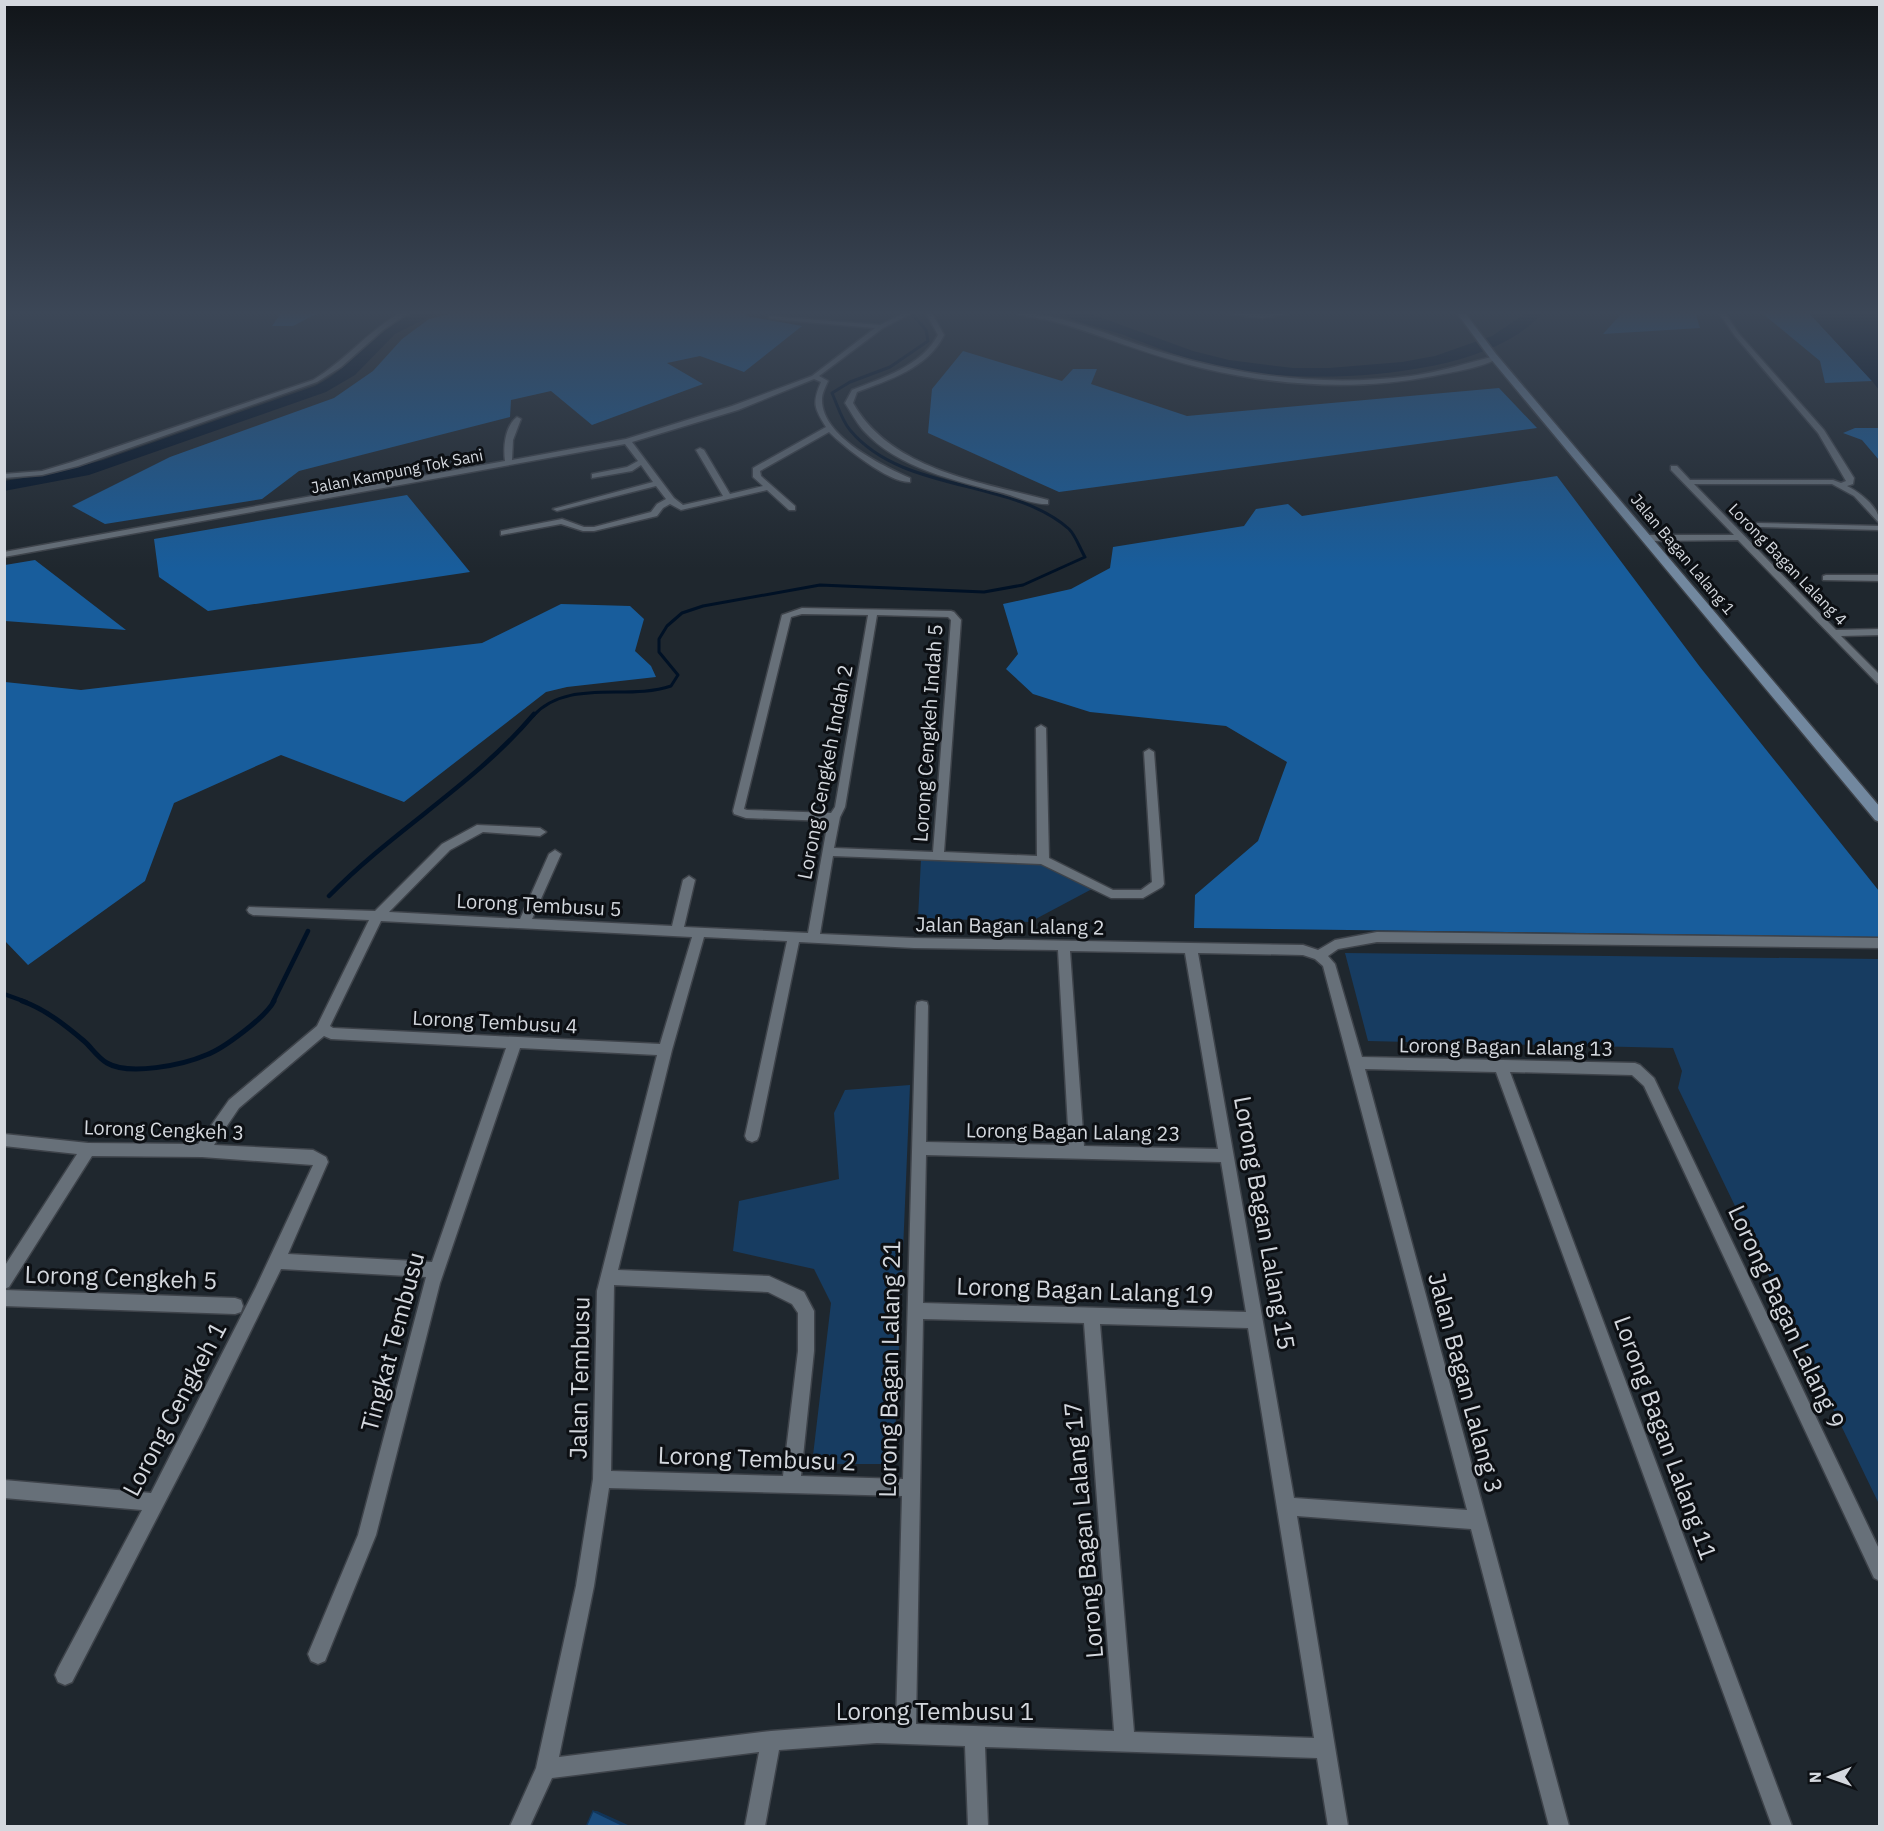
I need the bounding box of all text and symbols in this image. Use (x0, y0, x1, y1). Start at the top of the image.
street label: Jalan Kampung Tok Sani (309, 445, 485, 497)
street label: Jalan Bagan Lalang 1 (1627, 489, 1739, 619)
street label: Lorong Bagan Lalang 4 (1725, 499, 1851, 629)
street label: Lorong Cengkeh Indah 5 (906, 623, 949, 843)
street label: Lorong Cengkeh Indah 2 (790, 662, 859, 882)
street label: Lorong Tembusu 5 (456, 887, 622, 922)
street label: Jalan Bagan Lalang 2 (915, 910, 1105, 941)
street label: Lorong Tembusu 4 (412, 1004, 578, 1039)
street label: Lorong Bagan Lalang 13 (1399, 1031, 1614, 1062)
street label: Lorong Bagan Lalang 15 (1227, 1093, 1303, 1352)
street label: Lorong Cengkeh 3 (83, 1113, 245, 1146)
street label: Lorong Bagan Lalang 23 (966, 1116, 1181, 1147)
street label: Lorong Bagan Lalang 9 (1721, 1200, 1853, 1433)
street label: Lorong Bagan Lalang 21 (871, 1240, 907, 1498)
street label: Tingkat Tembusu (353, 1248, 431, 1435)
street label: Lorong Cengkeh 5 (24, 1258, 218, 1296)
street label: Jalan Bagan Lalang 3 (1421, 1269, 1511, 1497)
street label: Lorong Bagan Lalang 19 (956, 1270, 1214, 1310)
street label: Jalan Tembusu (562, 1296, 596, 1460)
street label: Lorong Bagan Lalang 11 (1607, 1311, 1725, 1564)
street label: Lorong Cengkeh 1 (115, 1316, 234, 1501)
street label: Lorong Bagan Lalang 17 (1056, 1400, 1110, 1660)
street label: Lorong Tembusu 2 (657, 1439, 857, 1477)
street label: Lorong Tembusu 1 (836, 1695, 1034, 1727)
north arrow (1800, 1747, 1860, 1807)
text: N (1805, 1771, 1825, 1783)

